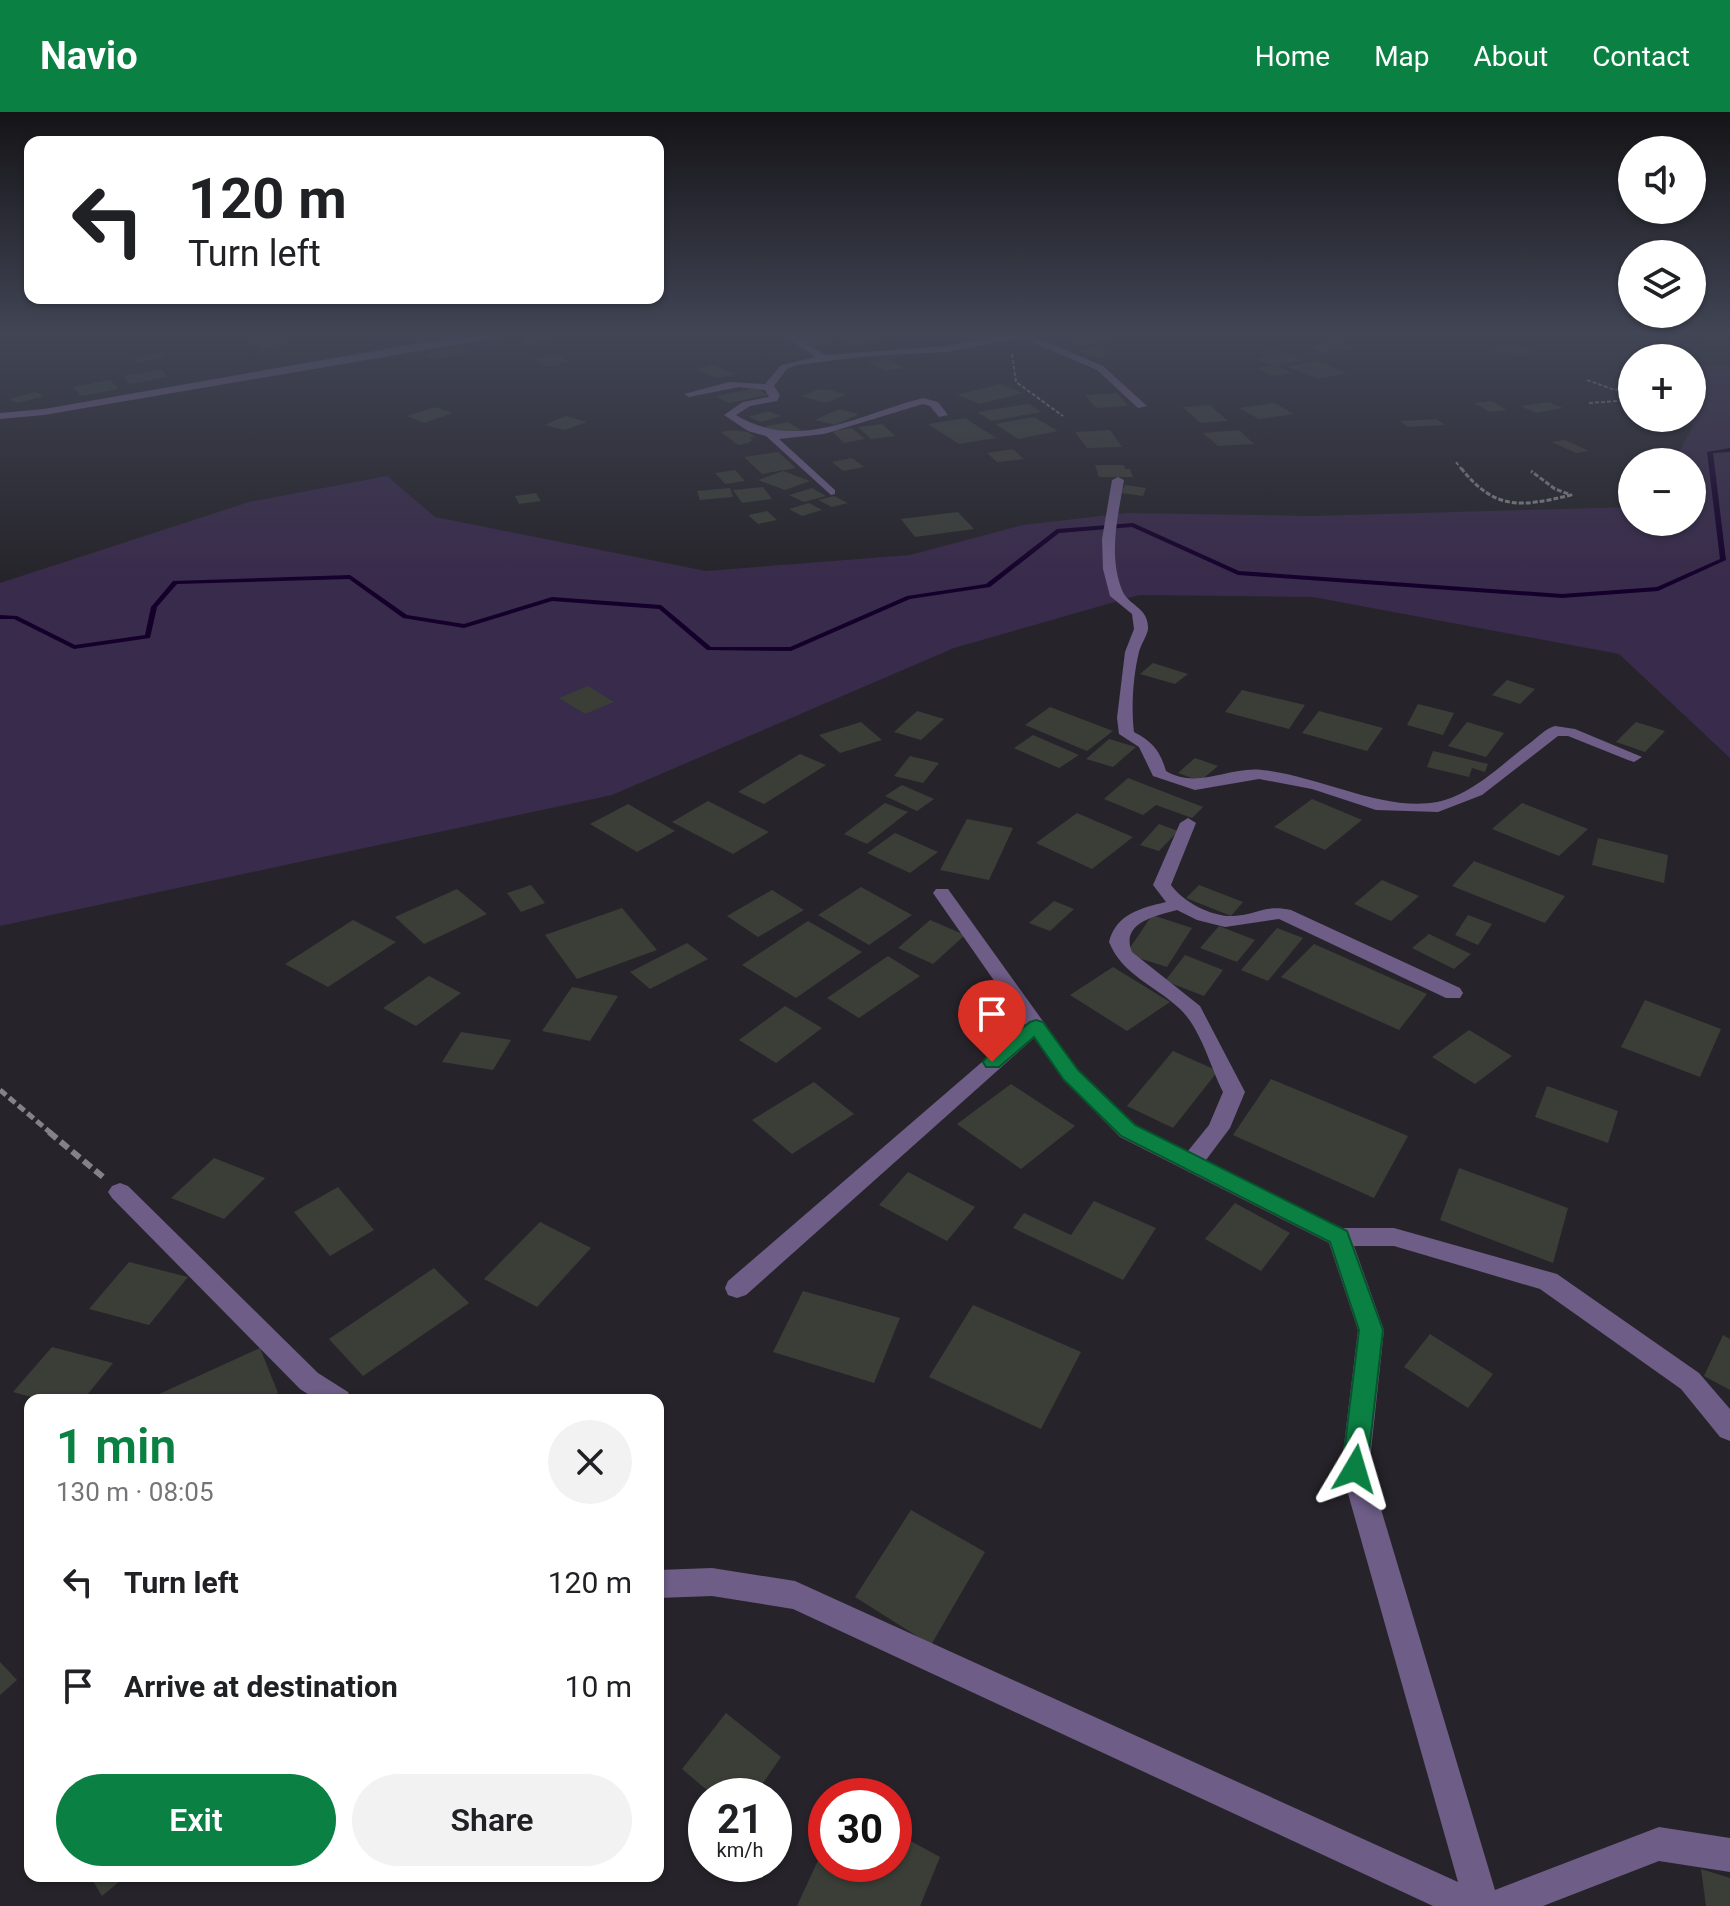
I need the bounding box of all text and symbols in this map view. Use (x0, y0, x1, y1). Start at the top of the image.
text: Navio (40, 34, 138, 78)
text: Home (1255, 40, 1330, 73)
text: Map (1374, 40, 1430, 73)
text: About (1474, 40, 1548, 73)
text: Contact (1592, 40, 1690, 73)
map controls (1618, 136, 1706, 536)
button: sound (1618, 136, 1706, 224)
text: 120 m (188, 166, 347, 232)
icon: left (56, 168, 160, 272)
text: Turn left (188, 233, 321, 275)
button: layers (1618, 240, 1706, 328)
button: + (1618, 344, 1706, 432)
button: − (1618, 448, 1706, 536)
pin (958, 980, 1026, 1062)
icon: arrive (970, 992, 1014, 1036)
text: 1 min (56, 1418, 176, 1475)
button: close (548, 1420, 632, 1504)
position arrow (1313, 1427, 1397, 1511)
text: 130 m · 08:05 (56, 1477, 214, 1507)
icon: left (56, 1560, 100, 1604)
text: Turn left (124, 1565, 239, 1600)
text: 120 m (548, 1565, 632, 1600)
icon: arrive (56, 1664, 100, 1708)
text: Arrive at destination (124, 1669, 398, 1704)
text: 10 m (565, 1669, 632, 1704)
button: Exit (56, 1774, 336, 1866)
button: Share (352, 1774, 632, 1866)
speed limit sign: 30 (808, 1778, 912, 1882)
text: 21 (717, 1796, 763, 1843)
text: km/h (717, 1838, 763, 1862)

